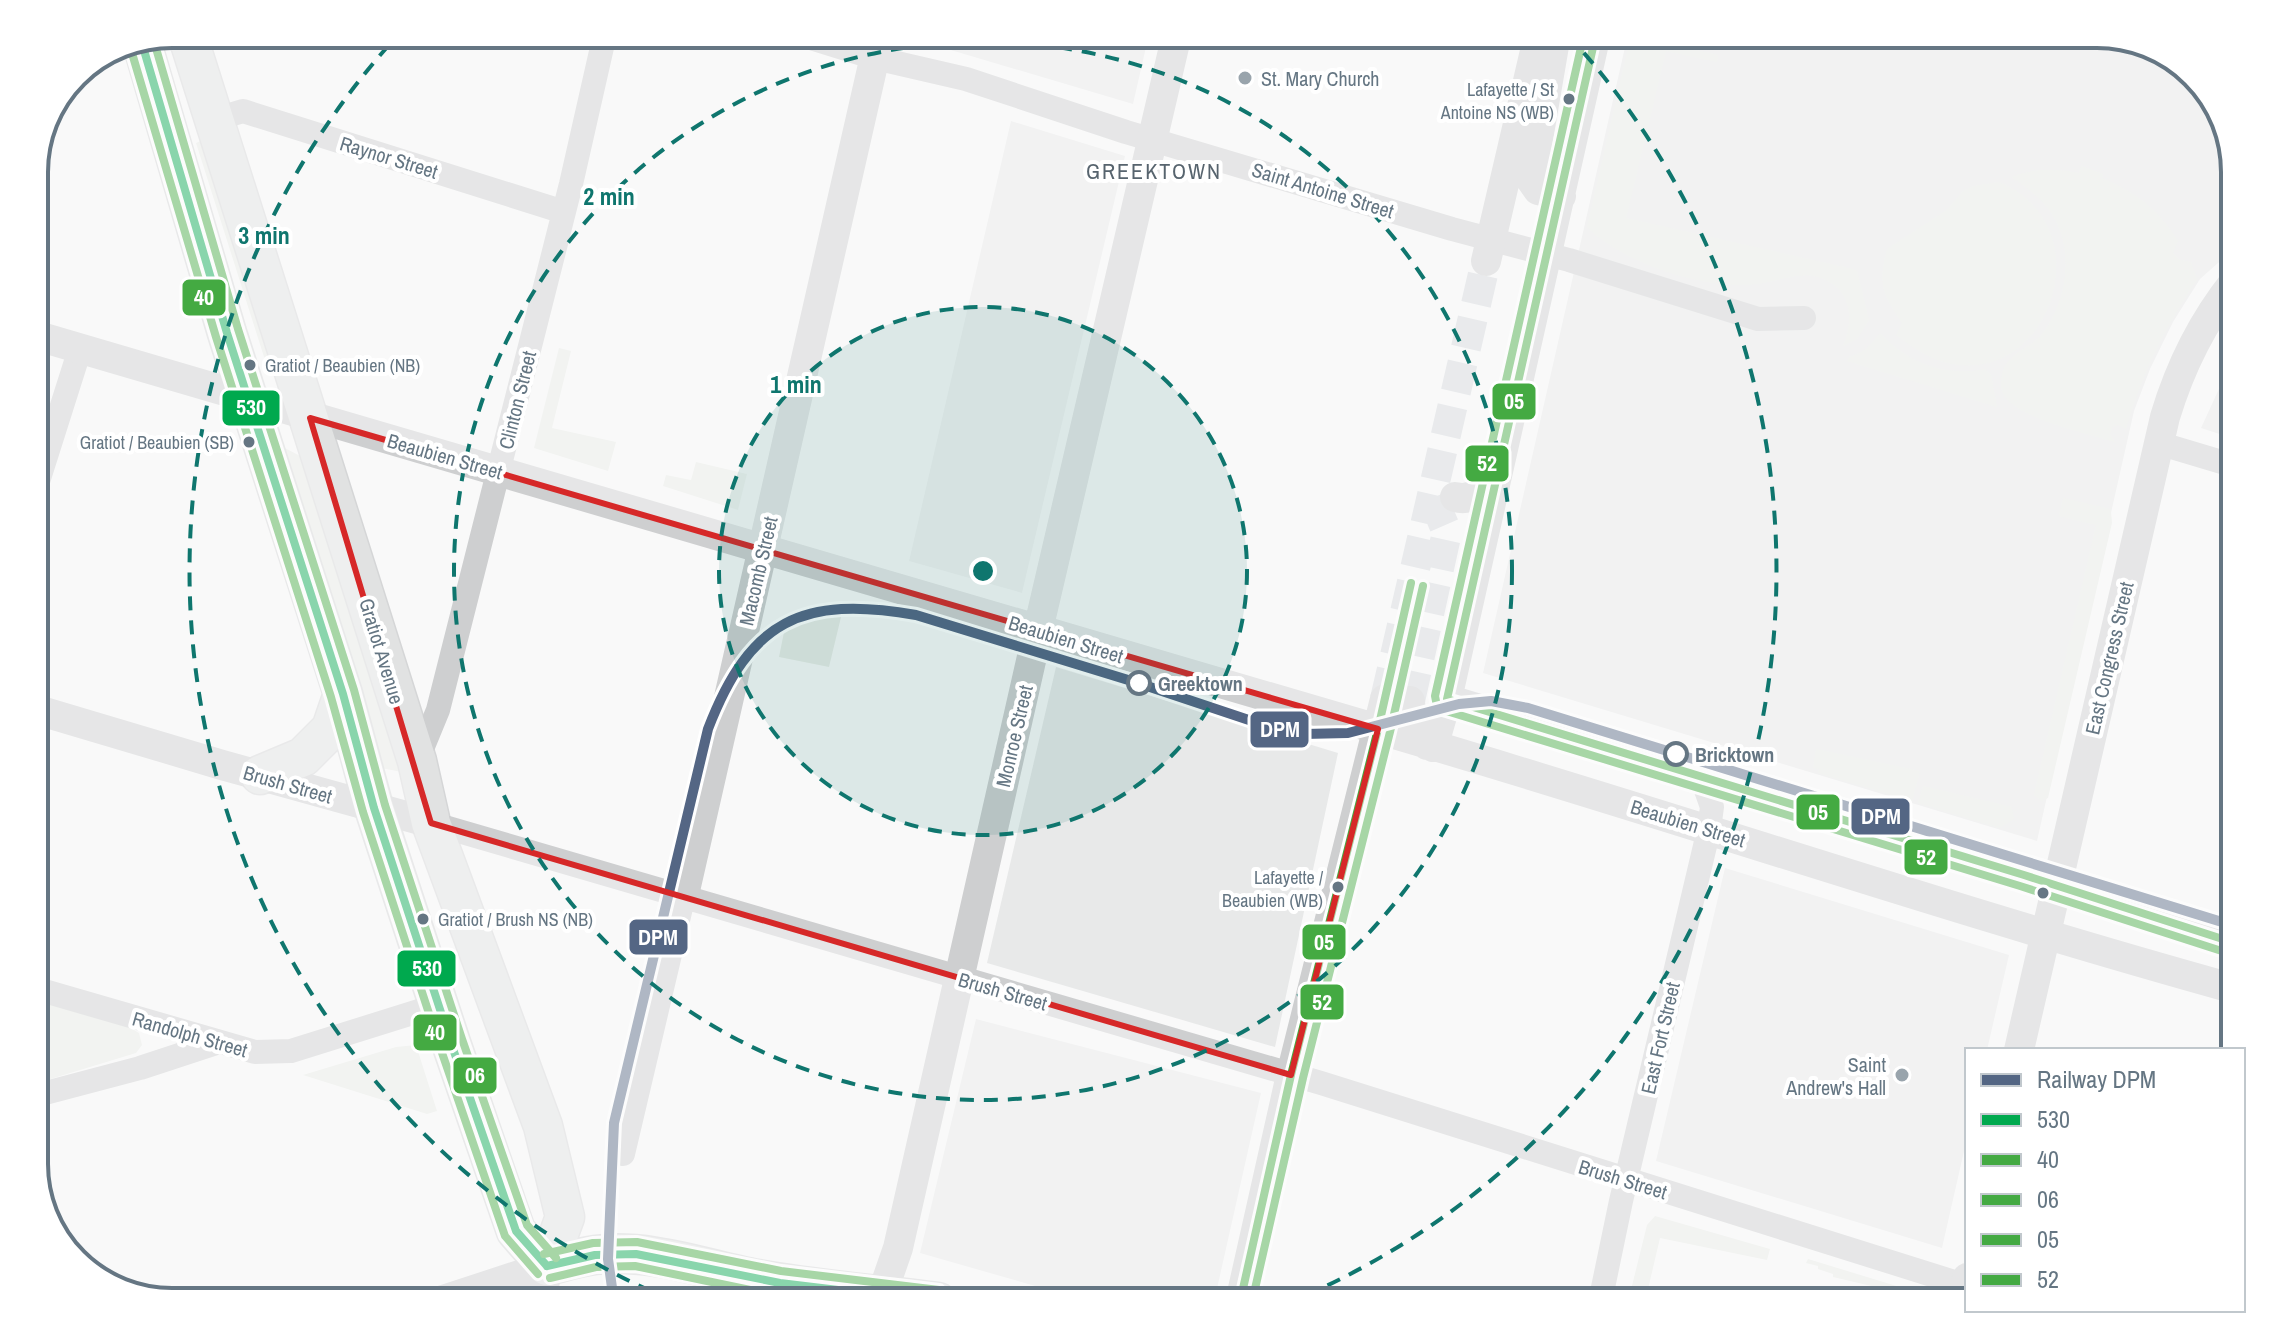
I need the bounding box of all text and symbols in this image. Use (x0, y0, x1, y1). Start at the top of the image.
place label: St. Mary Church (1261, 65, 1379, 92)
marker: St. Mary Church (1236, 69, 1254, 87)
place label: Lafayette / St Antoine NS (WB) (1440, 77, 1554, 125)
marker: Lafayette / St Antoine NS (WB) (1561, 91, 1577, 107)
street label: Raynor Street (337, 129, 442, 185)
district label: GREEKTOWN (1086, 156, 1222, 186)
street label: Saint Antoine Street (1249, 156, 1398, 225)
text: 2 min (583, 180, 635, 212)
text: 3 min (238, 219, 290, 251)
line badge: 40 (181, 278, 227, 317)
text: 40 (194, 282, 214, 312)
street label: Clinton Street (492, 348, 542, 452)
place label: Gratiot / Beaubien (NB) (265, 353, 420, 378)
marker: Gratiot / Beaubien (NB) (242, 357, 258, 373)
text: 1 min (770, 368, 822, 400)
line badge: 05 (1491, 382, 1537, 421)
text: 05 (1504, 386, 1524, 416)
line badge: 530 (221, 389, 281, 427)
text: 530 (236, 392, 266, 422)
street label: Beaubien Street (384, 427, 506, 485)
place label: Gratiot / Beaubien (SB) (80, 430, 234, 455)
marker: Gratiot / Beaubien (SB) (241, 434, 257, 450)
line badge: 52 (1464, 444, 1510, 483)
text: 52 (1477, 448, 1497, 478)
street label: Macomb Street (732, 513, 784, 628)
centre of rings (969, 557, 997, 585)
street label: East Congress Street (2078, 579, 2140, 737)
street label: Gratiot Avenue (353, 595, 411, 707)
street label: Beaubien Street (1005, 609, 1127, 669)
place label: Greektown (1158, 670, 1243, 697)
marker: Greektown (1127, 671, 1151, 695)
street label: Monroe Street (989, 682, 1039, 790)
line badge: DPM (1249, 710, 1310, 749)
text: DPM (1260, 714, 1300, 744)
place label: Bricktown (1695, 741, 1774, 768)
marker: Bricktown (1664, 742, 1688, 766)
street label: Brush Street (240, 758, 336, 810)
street label: Beaubien Street (1627, 793, 1749, 853)
line badge: 05 (1795, 793, 1841, 831)
text: 05 (1808, 797, 1828, 827)
line badge: DPM (1850, 797, 1911, 836)
text: DPM (1861, 801, 1901, 831)
line badge: 52 (1903, 838, 1949, 876)
text: 52 (1916, 842, 1936, 872)
place label: Lafayette / Beaubien (WB) (1222, 865, 1324, 913)
marker: Lafayette / Beaubien (WB) (1330, 879, 1346, 895)
unlabelled marker (2035, 885, 2051, 901)
place label: Gratiot / Brush NS (NB) (438, 907, 593, 932)
marker: Gratiot / Brush NS (NB) (415, 911, 431, 927)
line badge: DPM (628, 918, 689, 956)
text: DPM (638, 922, 678, 952)
line badge: 05 (1301, 923, 1347, 961)
text: 05 (1314, 927, 1334, 957)
line badge: 530 (396, 949, 457, 988)
text: 530 (412, 953, 442, 983)
street label: Brush Street (955, 965, 1051, 1017)
street label: East Fort Street (1634, 979, 1686, 1097)
line badge: 52 (1299, 983, 1345, 1021)
text: 52 (1312, 987, 1332, 1017)
street label: Randolph Street (129, 1005, 251, 1063)
line badge: 40 (412, 1013, 458, 1052)
text: 40 (425, 1017, 445, 1047)
legend (1965, 1048, 2245, 1312)
place label: Saint Andrew's Hall (1785, 1051, 1886, 1101)
line badge: 06 (452, 1056, 498, 1095)
text: 06 (465, 1060, 485, 1090)
text: Railway DPM (2037, 1063, 2156, 1095)
marker: Saint Andrew's Hall (1893, 1066, 1911, 1084)
text: 530 (2037, 1103, 2070, 1135)
text: 40 (2037, 1143, 2059, 1175)
street label: Brush Street (1575, 1153, 1671, 1205)
text: 06 (2037, 1183, 2059, 1215)
text: 05 (2037, 1223, 2059, 1255)
text: 52 (2037, 1263, 2059, 1295)

